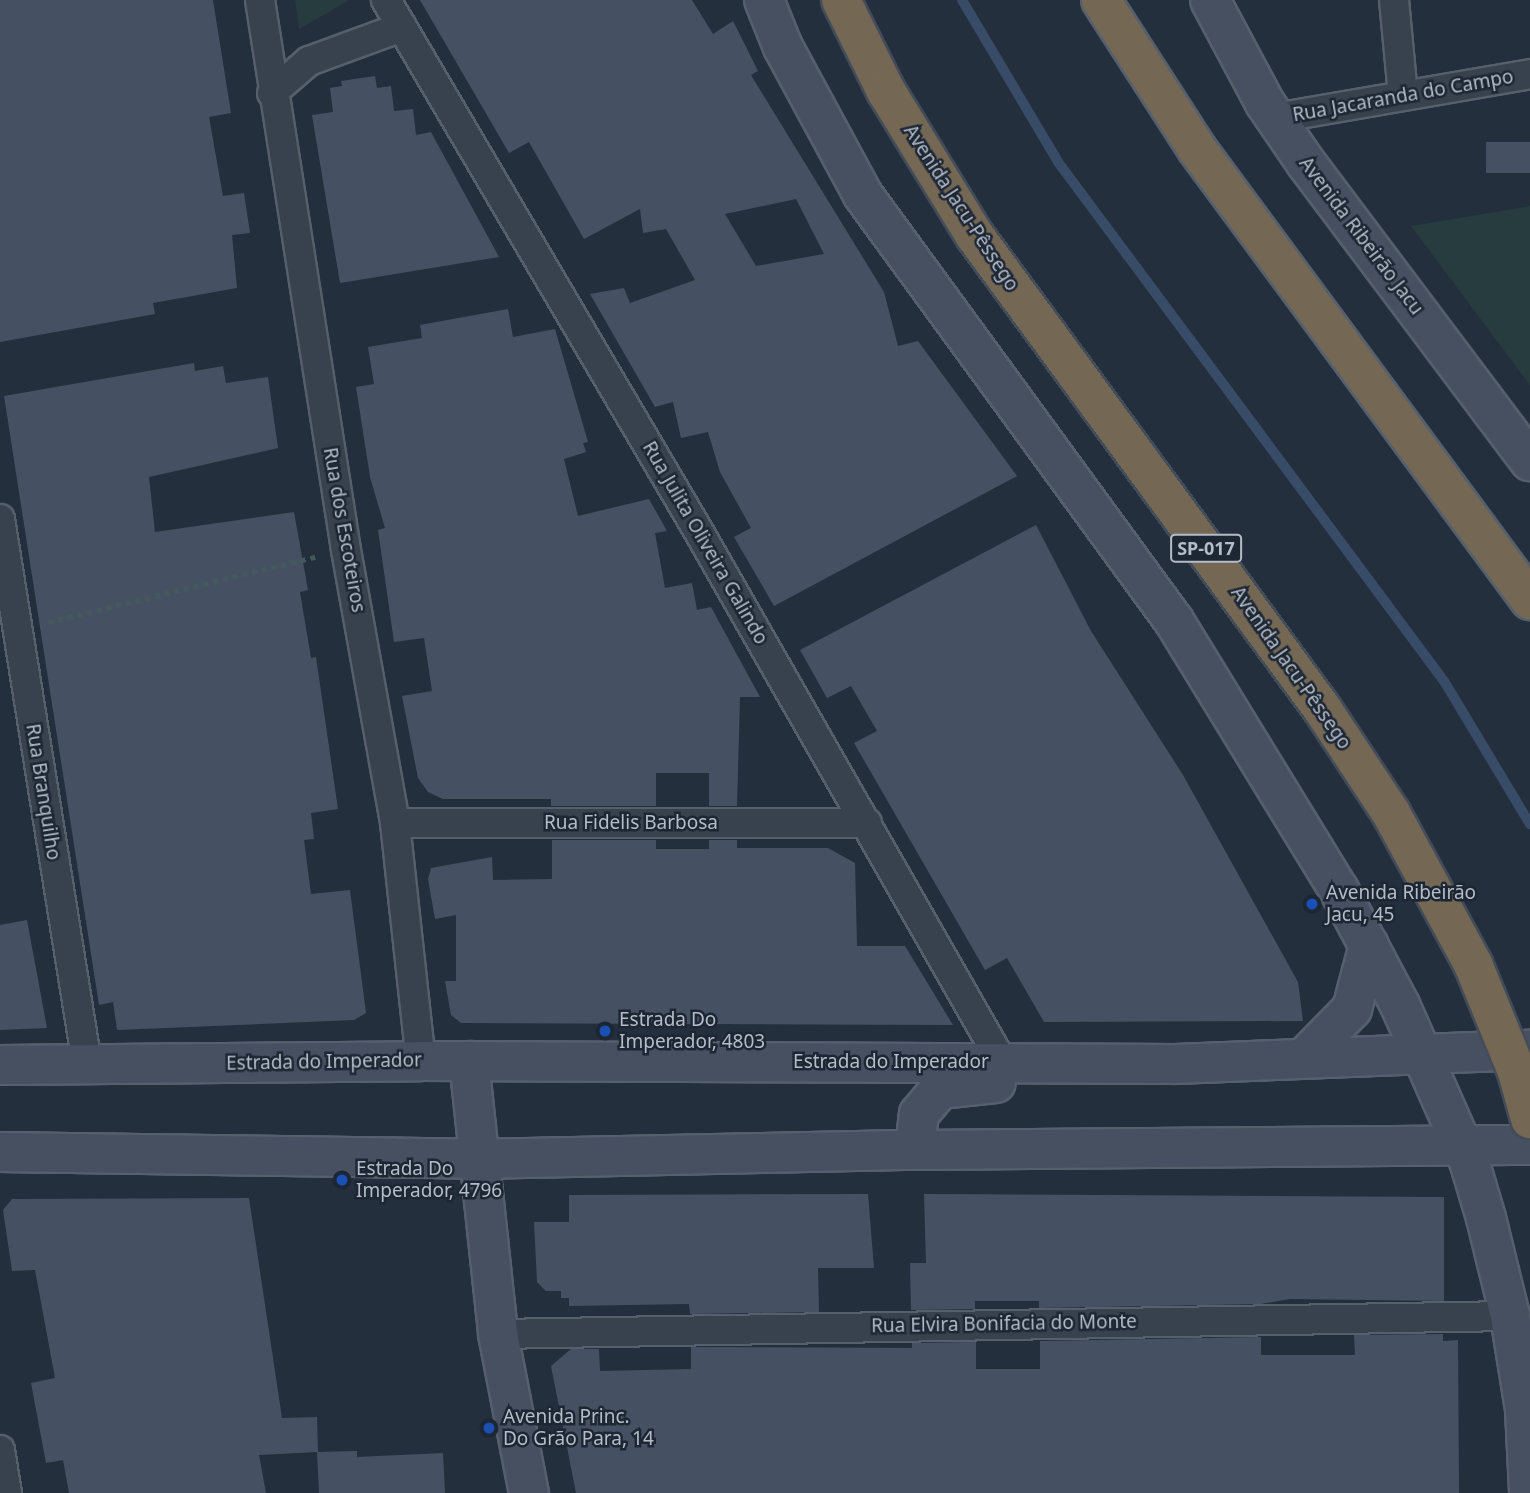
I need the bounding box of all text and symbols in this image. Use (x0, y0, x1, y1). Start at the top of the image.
street label: Rua Jacaranda do Campo (1291, 65, 1515, 127)
street label: Avenida Jacu-Pêssego (899, 121, 1023, 295)
street label: Avenida Ribeirão Jacu (1294, 153, 1428, 319)
street label: Rua Julita Oliveira Galindo (637, 437, 773, 649)
street label: Rua dos Escoteiros (318, 446, 370, 614)
road number: SP-017 (1169, 534, 1243, 562)
street label: Avenida Jacu-Pêssego (1226, 582, 1356, 754)
street label: Rua Branquilho (21, 722, 65, 862)
street label: Rua Fidelis Barbosa (544, 812, 718, 834)
place label: Avenida Ribeirão Jacu, 45 (1326, 882, 1476, 926)
marker: Avenida Ribeirão Jacu, 45 (1304, 896, 1320, 912)
place label: Estrada Do Imperador, 4803 (619, 1009, 765, 1053)
marker: Estrada Do Imperador, 4803 (597, 1023, 613, 1039)
street label: Estrada do Imperador (226, 1049, 422, 1075)
street label: Estrada do Imperador (793, 1051, 989, 1073)
place label: Estrada Do Imperador, 4796 (356, 1158, 502, 1202)
marker: Estrada Do Imperador, 4796 (334, 1172, 350, 1188)
street label: Rua Elvira Bonifacia do Monte (871, 1310, 1137, 1338)
place label: Avenida Princ. Do Grão Para, 14 (503, 1406, 654, 1450)
marker: Avenida Princ. Do Grão Para, 14 (481, 1420, 497, 1436)

